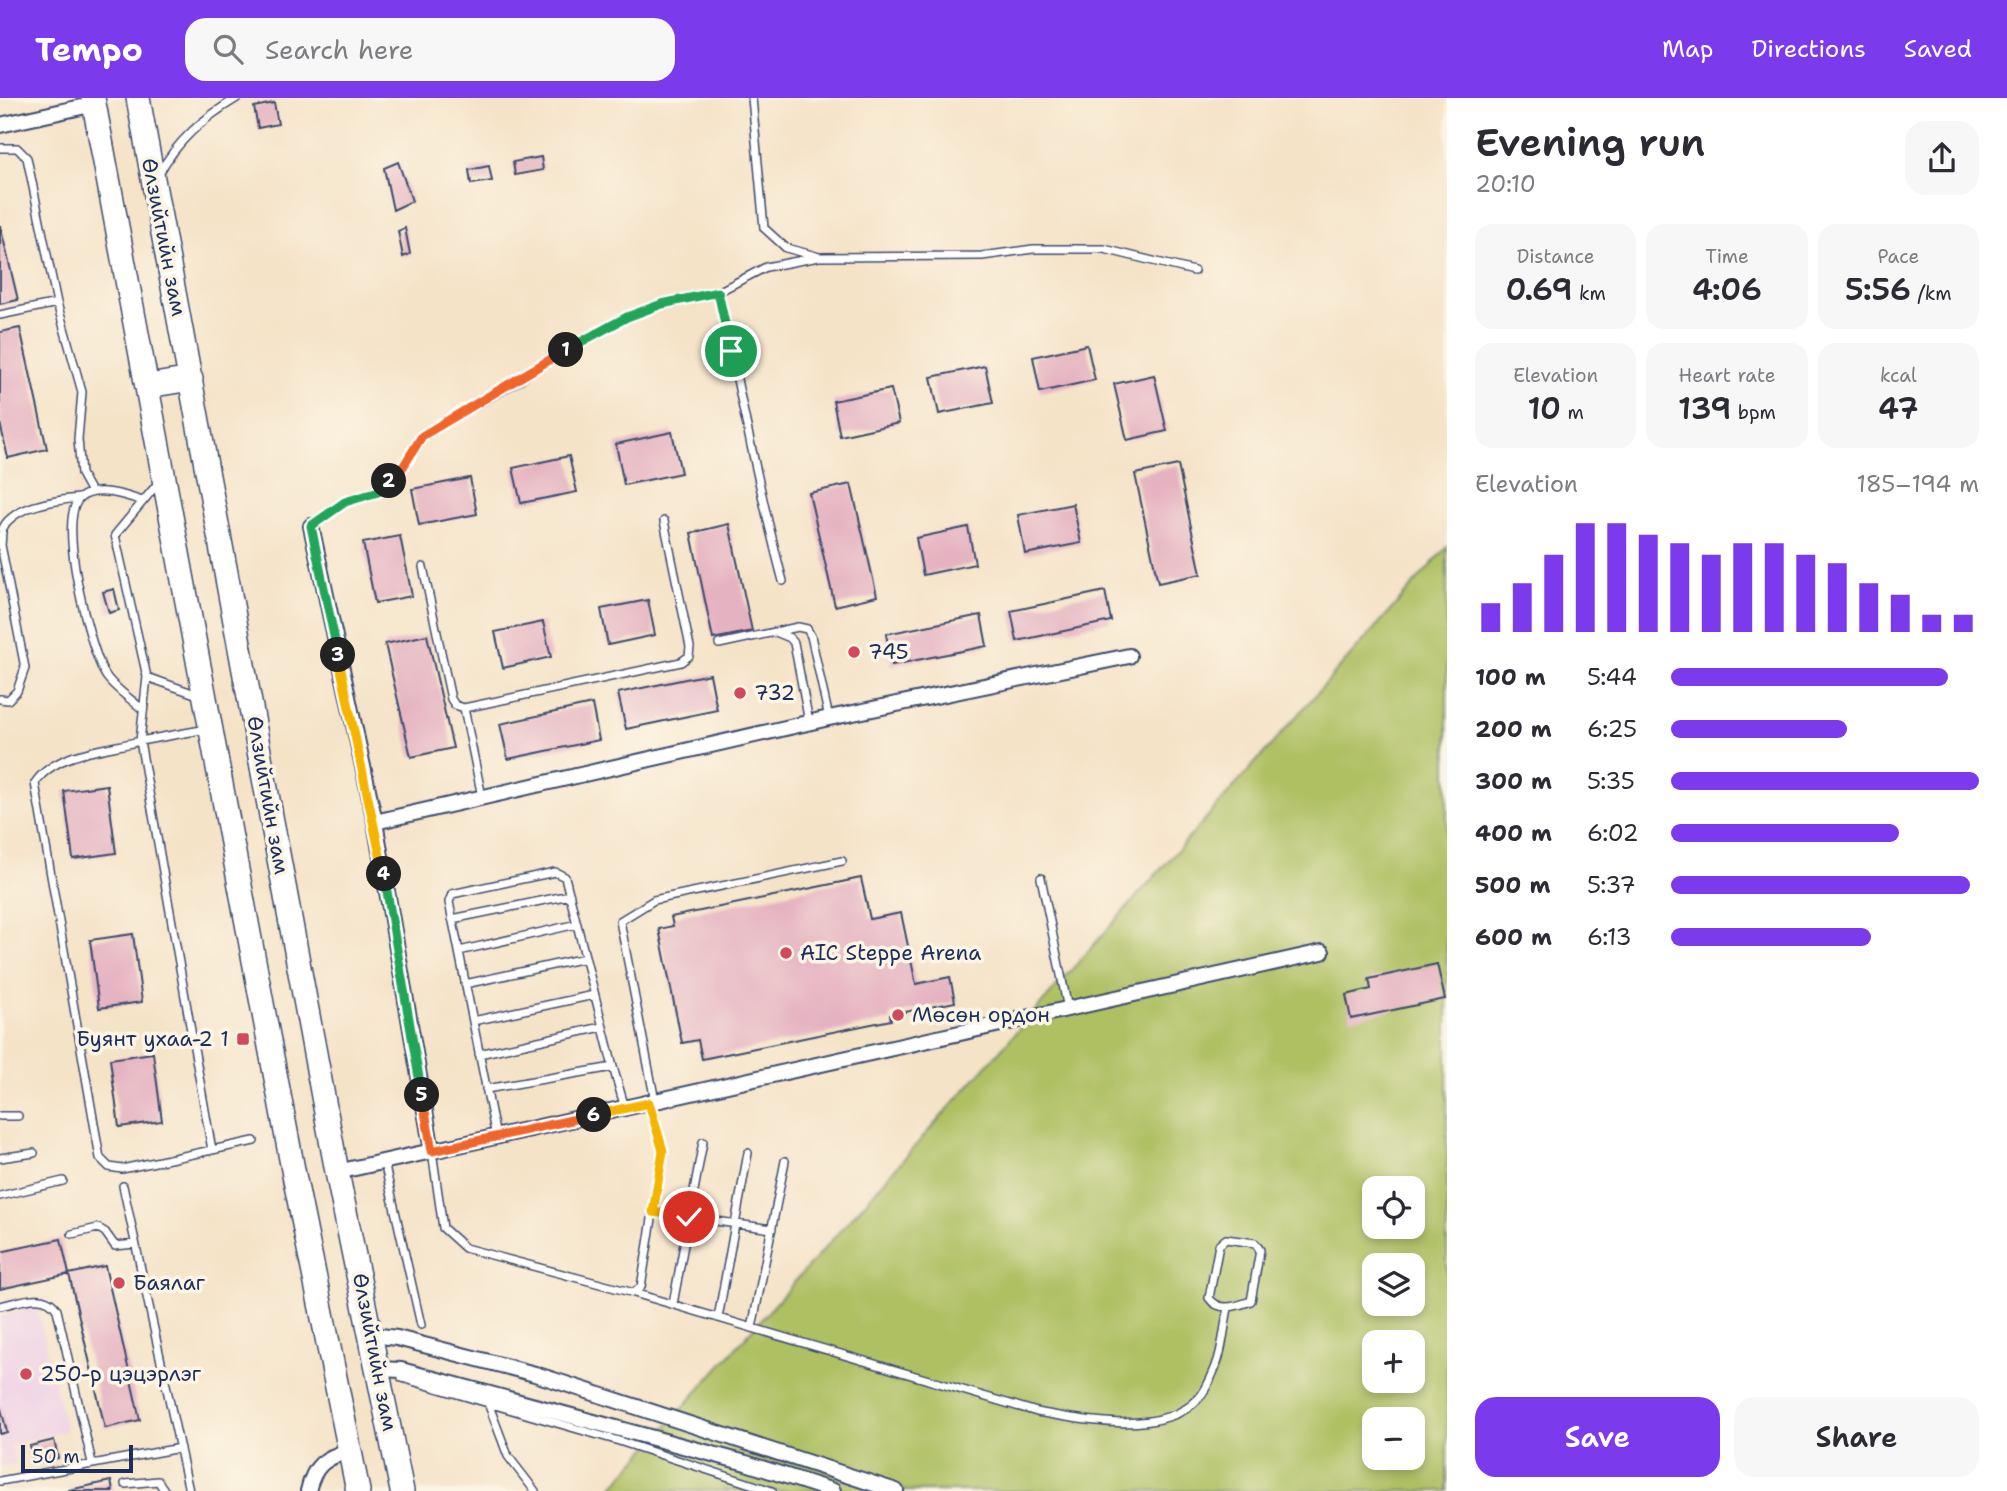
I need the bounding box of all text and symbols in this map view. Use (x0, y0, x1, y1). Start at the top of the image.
search box (185, 18, 675, 81)
text: Tempo (35, 27, 143, 72)
icon: search (209, 30, 247, 68)
text: Search here (265, 32, 414, 67)
text: Map (1662, 33, 1713, 65)
text: Directions (1751, 33, 1866, 65)
text: Saved (1904, 33, 1972, 65)
text: Evening run (1475, 117, 1705, 168)
button: share (1905, 121, 1979, 195)
street label: Өлзийтийн зам (135, 156, 193, 318)
text: 20:10 (1475, 169, 1536, 199)
text: Distance (1517, 244, 1595, 269)
text: Time (1705, 244, 1749, 269)
text: Pace (1877, 244, 1919, 269)
text: 0.69 (1506, 269, 1572, 310)
text: 4:06 (1692, 269, 1762, 310)
text: 5:56 (1845, 269, 1911, 310)
text: km (1572, 281, 1606, 306)
text: /km (1911, 281, 1952, 306)
pin (701, 321, 761, 381)
pin: 1 (548, 332, 584, 368)
icon: arrive (712, 332, 750, 370)
text: 1 (561, 337, 570, 362)
text: Elevation (1513, 363, 1598, 388)
text: Heart rate (1679, 363, 1775, 388)
text: kcal (1880, 363, 1917, 388)
text: 10 (1528, 388, 1561, 429)
text: 139 (1678, 388, 1731, 429)
text: 47 (1878, 388, 1919, 429)
text: m (1561, 400, 1584, 425)
text: bpm (1731, 400, 1776, 425)
pin: 2 (372, 464, 406, 498)
text: 2 (382, 468, 395, 493)
text: Elevation (1475, 469, 1578, 499)
text: 185–194 m (1856, 469, 1979, 499)
pin: 3 (320, 638, 356, 672)
place label: 745 (868, 638, 909, 666)
text: 3 (331, 642, 344, 667)
marker: 745 (846, 644, 862, 660)
text: 100 m (1475, 662, 1546, 692)
text: 5:44 (1587, 662, 1637, 692)
place label: 732 (754, 679, 795, 707)
marker: 732 (732, 685, 748, 701)
street label: Өлзийтийн зам (240, 714, 296, 876)
text: 200 m (1475, 714, 1552, 744)
text: 6:25 (1587, 714, 1637, 744)
text: 300 m (1475, 766, 1552, 796)
text: 5:35 (1587, 766, 1635, 796)
text: 400 m (1475, 818, 1552, 848)
text: 6:02 (1587, 818, 1639, 848)
pin: 4 (366, 856, 402, 892)
text: 4 (377, 861, 390, 886)
text: 500 m (1475, 870, 1550, 900)
text: 5:37 (1587, 870, 1636, 900)
text: 600 m (1475, 922, 1552, 952)
text: 6:13 (1587, 922, 1632, 952)
place label: AIC Steppe Arena (800, 939, 981, 967)
marker: AIC Steppe Arena (778, 945, 794, 961)
place label: Мөсөн ордон (912, 1001, 1050, 1029)
marker: Мөсөн ордон (890, 1007, 906, 1023)
place label: Буянт ухаа-2 1 (76, 1025, 229, 1053)
marker: Буянт ухаа-2 1 (235, 1031, 251, 1047)
pin: 5 (404, 1077, 440, 1112)
text: 5 (416, 1082, 427, 1107)
pin: 6 (576, 1098, 612, 1132)
text: 6 (587, 1102, 600, 1127)
map controls (1362, 1176, 1425, 1470)
button: locate (1362, 1176, 1425, 1239)
pin (659, 1187, 719, 1247)
icon: check (670, 1198, 708, 1236)
button: layers (1362, 1253, 1425, 1316)
place label: Баялаг (133, 1269, 206, 1297)
street label: Өлзийтийн зам (346, 1271, 404, 1433)
marker: Баялаг (111, 1275, 127, 1291)
button: + (1362, 1330, 1425, 1393)
place label: 250-р цэцэрлэг (40, 1360, 202, 1388)
marker: 250-р цэцэрлэг (18, 1366, 34, 1382)
button: Save (1475, 1397, 1720, 1477)
button: Share (1734, 1397, 1979, 1477)
button: − (1362, 1407, 1425, 1470)
scale bar (21, 1442, 133, 1474)
text: 50 m (32, 1444, 80, 1469)

